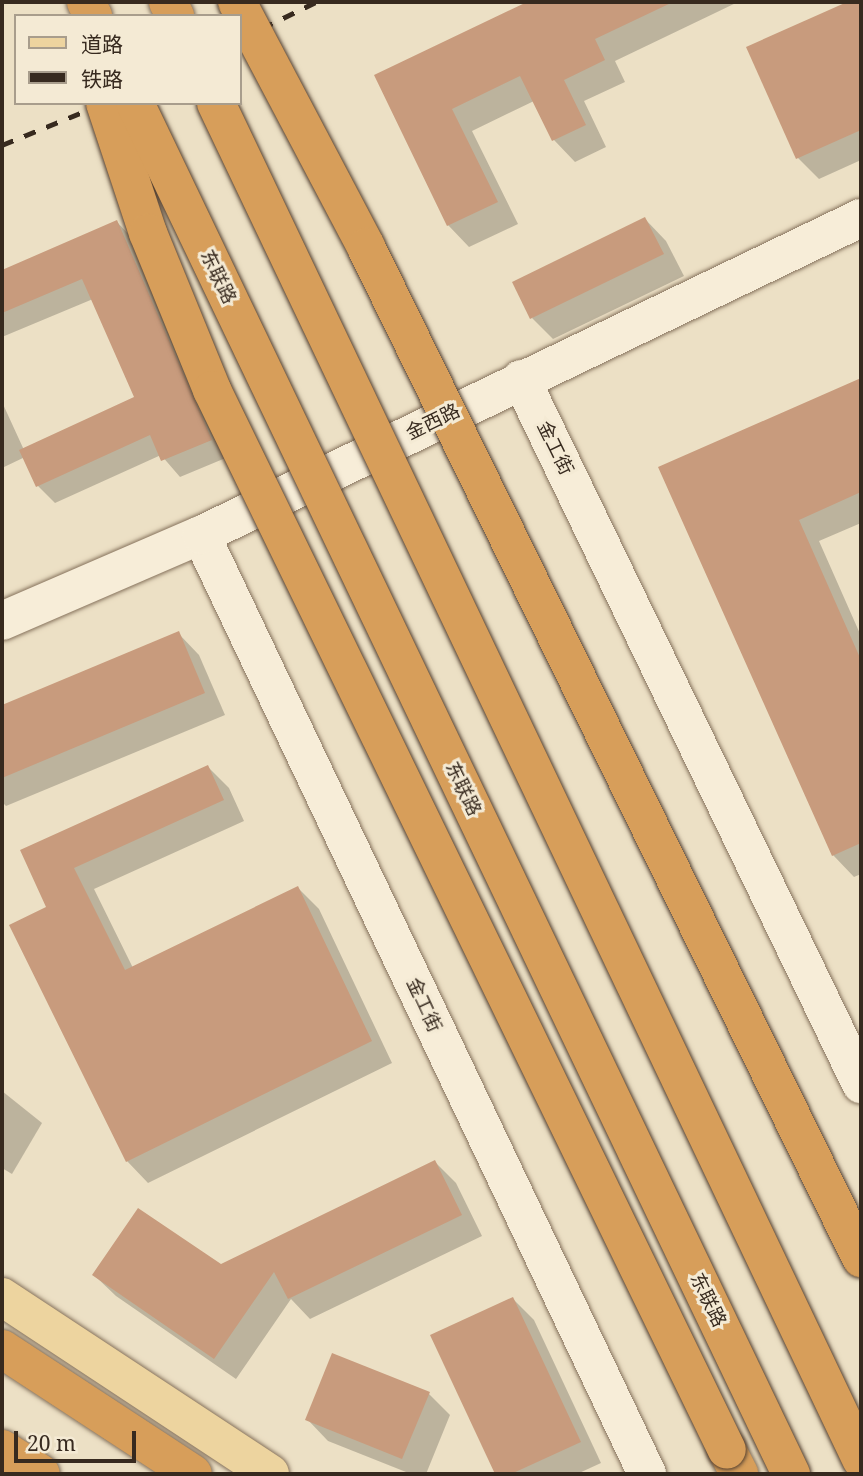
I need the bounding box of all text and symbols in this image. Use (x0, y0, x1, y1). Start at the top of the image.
legend (14, 14, 242, 105)
text: 道路 (81, 30, 123, 58)
text: 铁路 (81, 65, 123, 93)
street label: 东联路 (195, 246, 241, 308)
street label: 金西路 (402, 399, 464, 445)
street label: 金工街 (532, 417, 578, 479)
street label: 东联路 (440, 758, 486, 820)
street label: 金工街 (402, 974, 446, 1036)
street label: 东联路 (685, 1269, 731, 1331)
scale bar (18, 1416, 140, 1460)
text: 20 m (27, 1429, 76, 1457)

